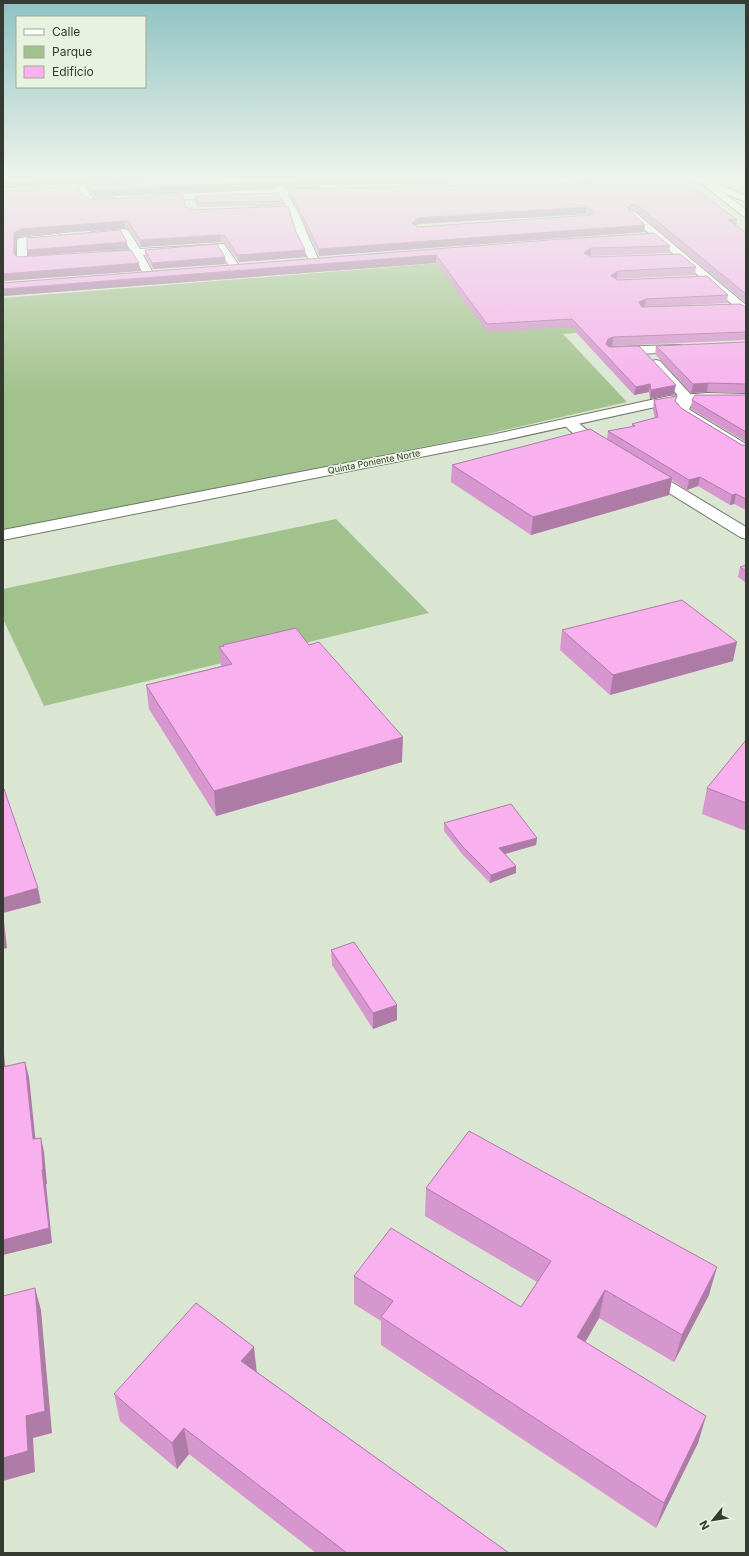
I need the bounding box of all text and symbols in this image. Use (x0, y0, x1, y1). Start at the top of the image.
legend (16, 16, 146, 88)
text: Calle (52, 24, 80, 39)
text: Parque (52, 44, 92, 59)
text: Edificio (52, 64, 94, 79)
street label: Quinta Poniente Norte (327, 447, 421, 476)
north arrow (693, 1500, 733, 1540)
text: N (696, 1518, 712, 1532)

